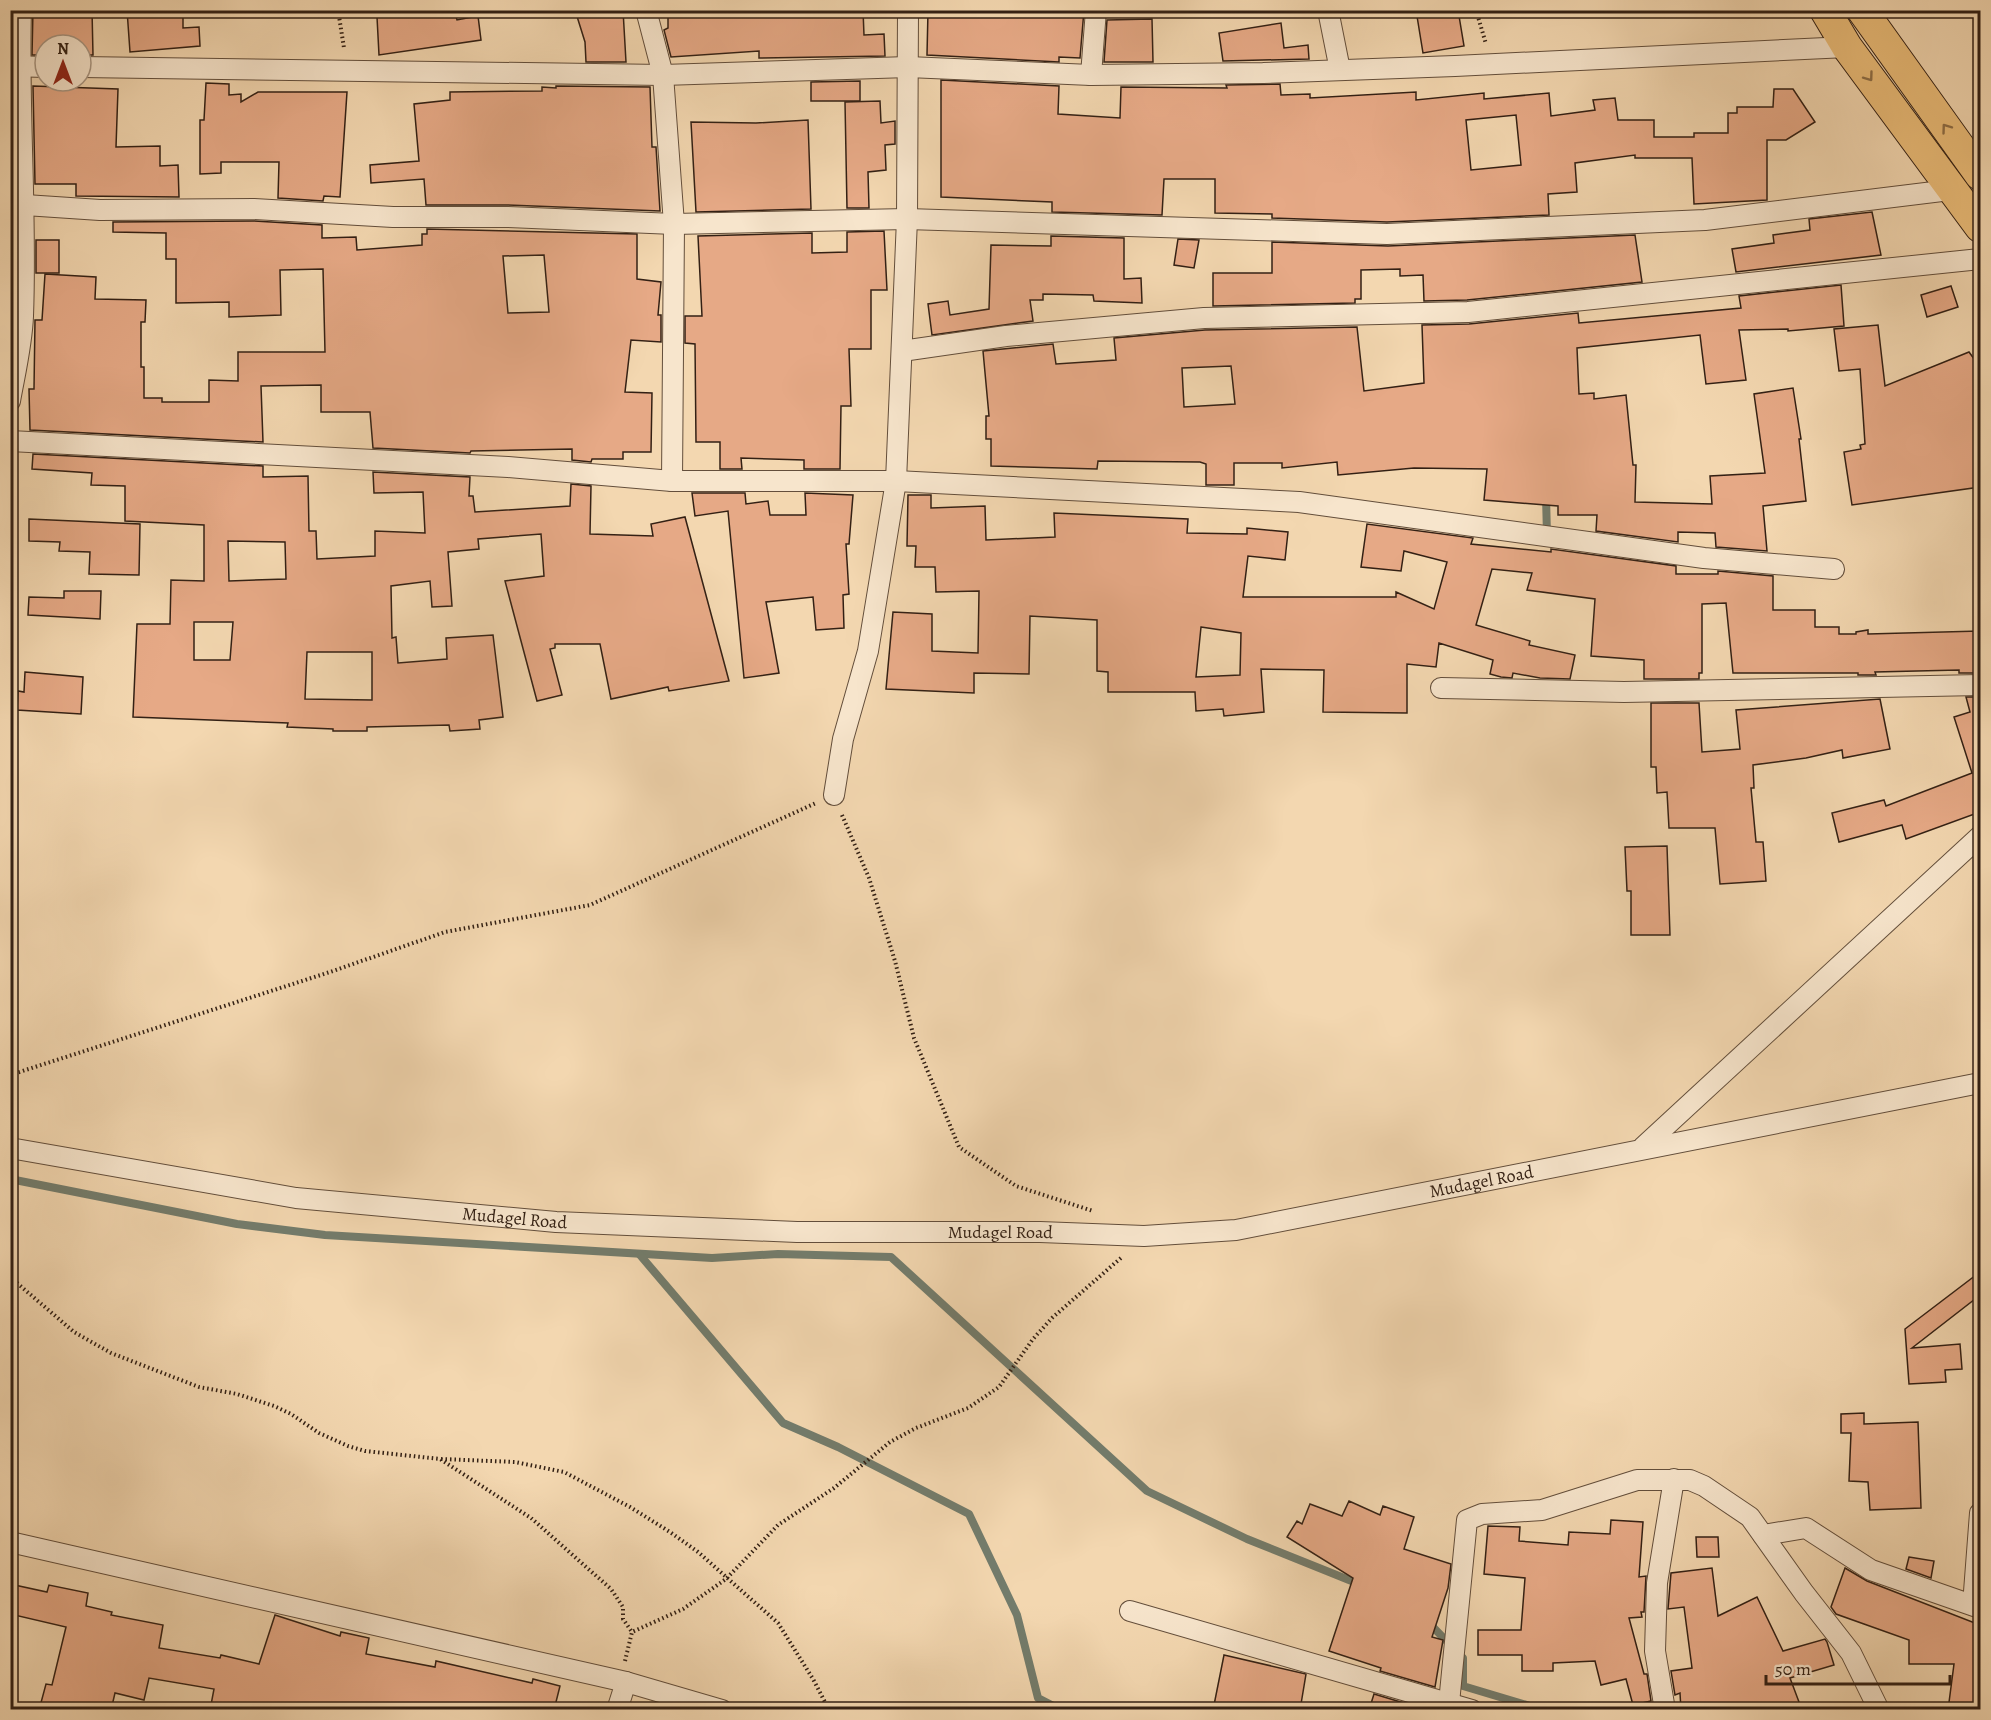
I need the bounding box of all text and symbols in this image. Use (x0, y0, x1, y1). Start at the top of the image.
north arrow (33, 33, 93, 93)
text: N (57, 38, 69, 60)
one-way arrow (1862, 71, 1873, 82)
one-way arrow (1942, 123, 1953, 134)
street label: Mudagel Road (1427, 1159, 1536, 1204)
street label: Mudagel Road (461, 1201, 568, 1234)
street label: Mudagel Road (948, 1220, 1054, 1245)
scale bar (1766, 1648, 1950, 1686)
text: 50 m (1775, 1657, 1811, 1681)

